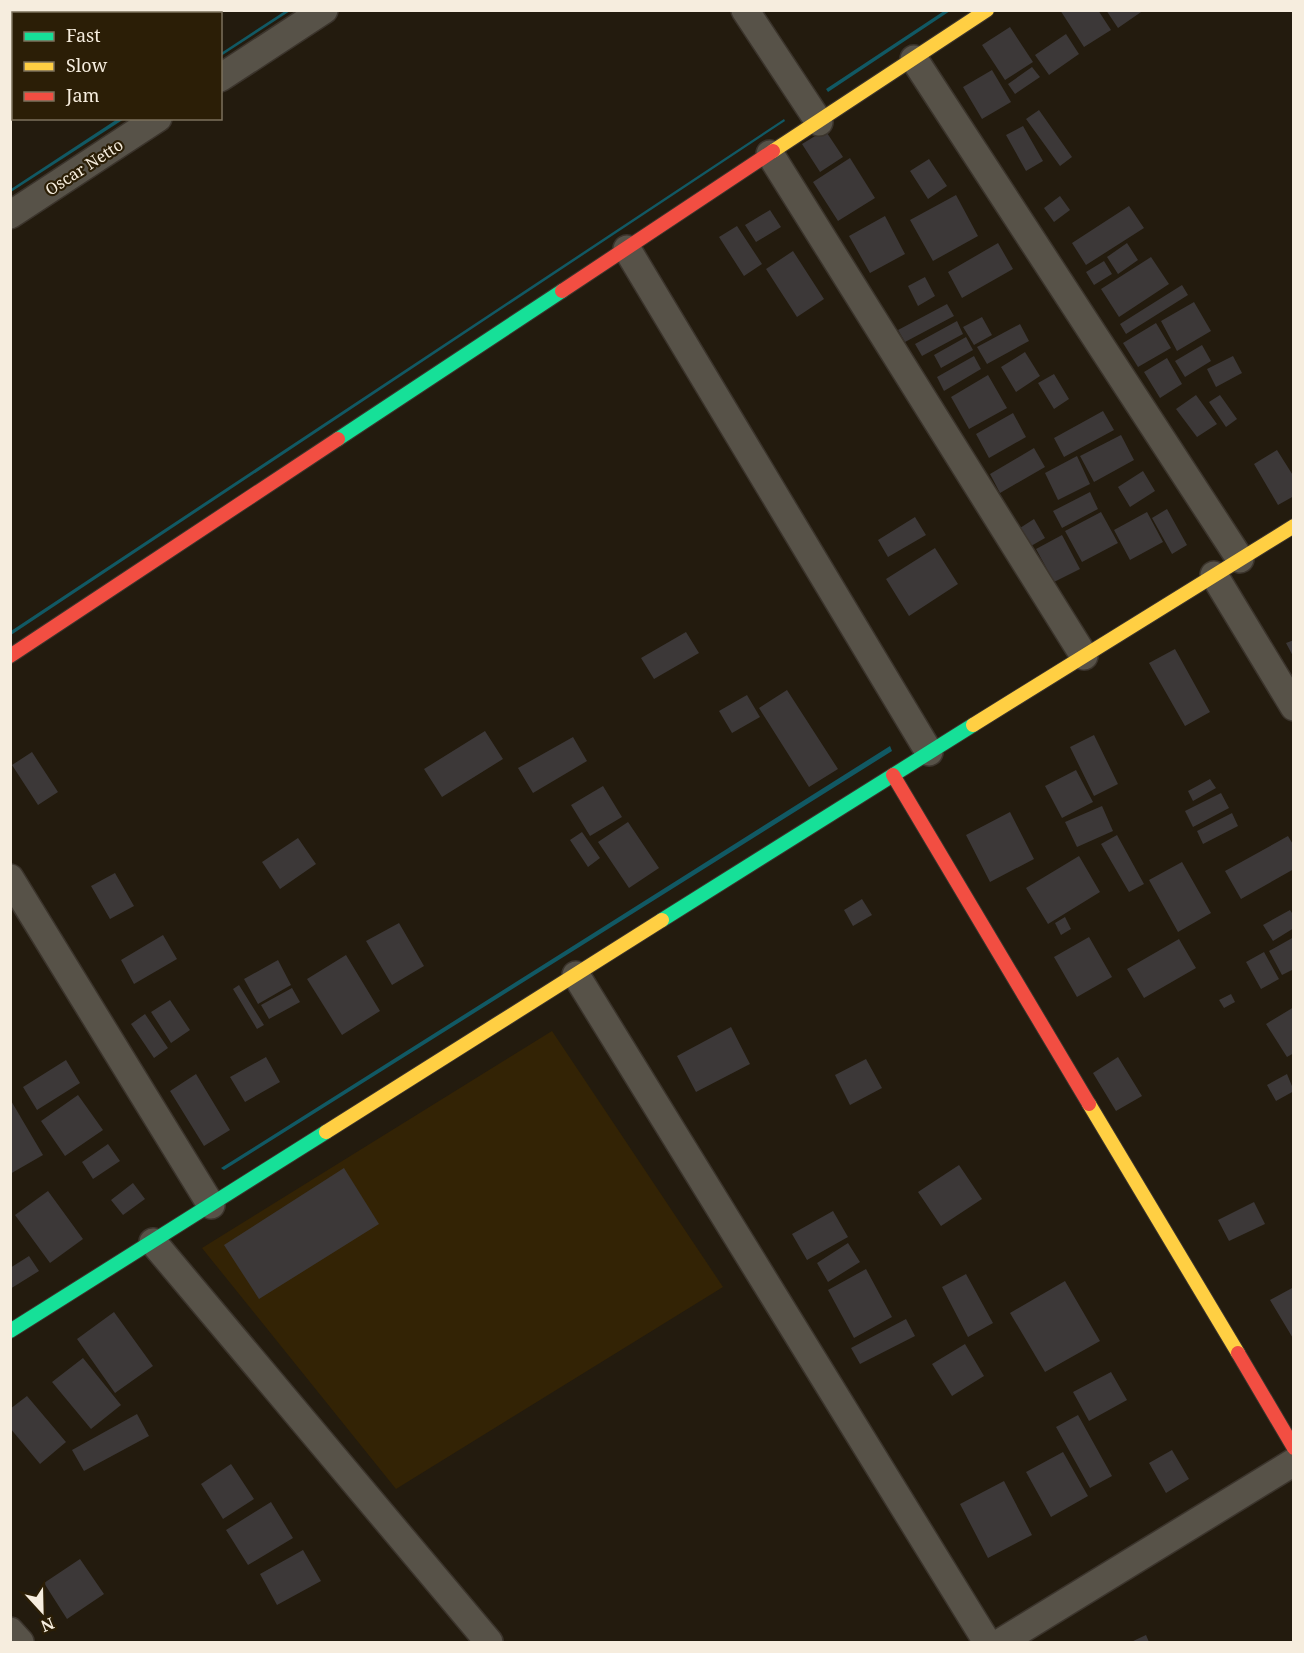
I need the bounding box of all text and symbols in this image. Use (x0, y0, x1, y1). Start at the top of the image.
legend (12, 12, 222, 120)
text: Fast (66, 23, 101, 47)
text: Slow (66, 53, 108, 77)
text: Jam (65, 83, 100, 107)
street label: Oscar Netto (41, 134, 127, 200)
north arrow (12, 1581, 72, 1641)
text: N (37, 1612, 58, 1638)

